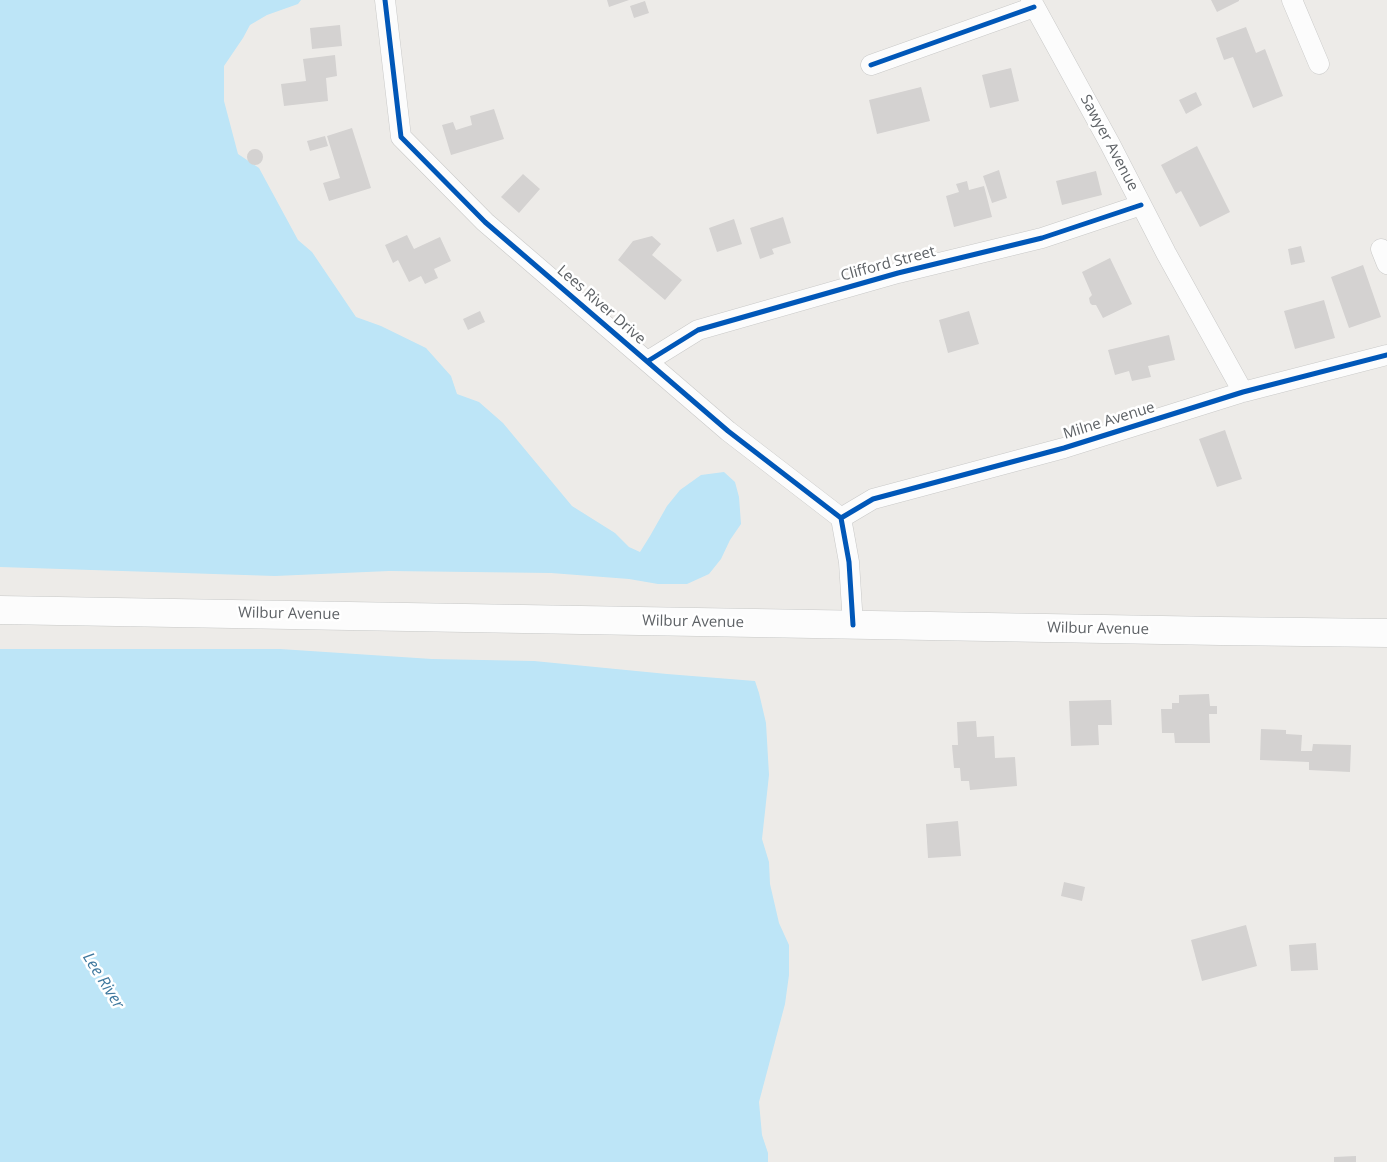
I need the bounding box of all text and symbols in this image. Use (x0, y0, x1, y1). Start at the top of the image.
street label: Sawyer Avenue (1076, 92, 1142, 194)
street label: Clifford Street (839, 243, 937, 285)
street label: Lees River Drive (553, 262, 649, 348)
street label: Milne Avenue (1061, 399, 1157, 443)
street label: Wilbur Avenue (238, 604, 340, 624)
street label: Wilbur Avenue (642, 612, 744, 632)
street label: Wilbur Avenue (1047, 619, 1149, 639)
water label: Lee River (78, 949, 128, 1013)

